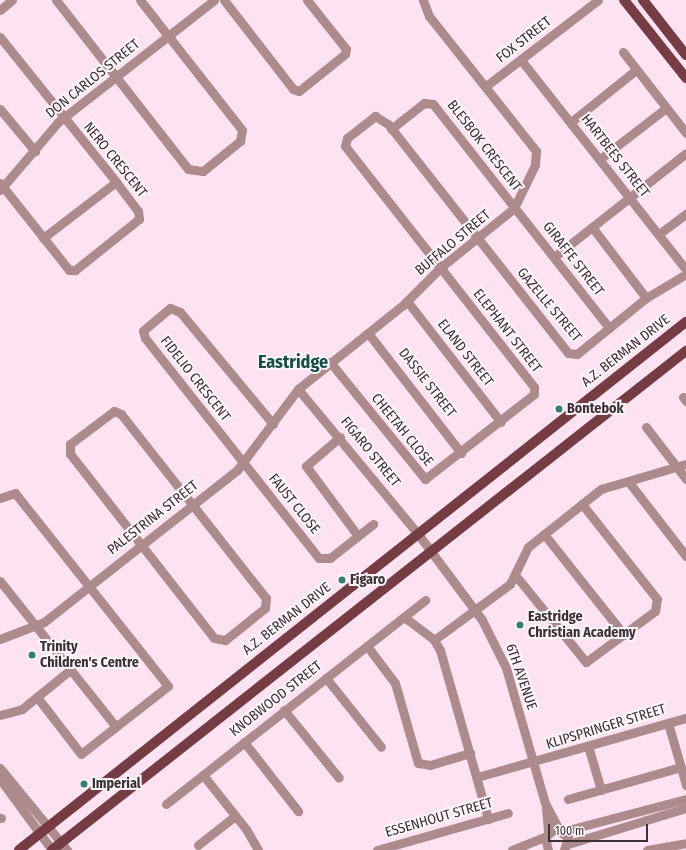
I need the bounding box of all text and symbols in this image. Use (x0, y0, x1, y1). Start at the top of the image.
street label: FOX STREET (493, 13, 555, 67)
street label: DON CARLOS STREET (43, 36, 143, 122)
street label: BLESBOK CRESCENT (443, 97, 525, 195)
street label: HARTBEES STREET (577, 111, 653, 201)
street label: NERO CRESCENT (80, 119, 150, 201)
street label: BUFFALO STREET (412, 207, 494, 279)
street label: GIRAFFE STREET (539, 219, 607, 299)
street label: GAZELLE STREET (513, 265, 585, 345)
street label: ELEPHANT STREET (469, 286, 545, 376)
street label: A.Z. BERMAN DRIVE (579, 311, 673, 391)
street label: ELAND STREET (434, 316, 496, 390)
street label: FIDELIO CRESCENT (157, 333, 233, 425)
street label: DASSIE STREET (395, 345, 459, 421)
district label: Eastridge (258, 351, 328, 373)
street label: CHEETAH CLOSE (368, 390, 436, 470)
place label: Bontebok (567, 401, 624, 417)
marker: Bontebok (554, 404, 564, 414)
street label: FIGARO STREET (337, 414, 403, 490)
street label: FAUST CLOSE (265, 471, 323, 537)
street label: PALESTRINA STREET (104, 477, 202, 559)
place label: Figaro (350, 572, 385, 588)
marker: Figaro (337, 575, 347, 585)
street label: A.Z. BERMAN DRIVE (240, 579, 334, 659)
place label: Eastridge Christian Academy (528, 609, 636, 642)
marker: Eastridge Christian Academy (515, 620, 525, 630)
place label: Trinity Children's Centre (40, 639, 139, 672)
street label: 6TH AVENUE (502, 642, 540, 712)
marker: Trinity Children's Centre (27, 650, 37, 660)
street label: KNOBWOOD STREET (227, 658, 325, 740)
street label: KLIPSPRINGER STREET (544, 701, 668, 753)
place label: Imperial (92, 776, 141, 792)
marker: Imperial (79, 779, 89, 789)
street label: ESSENHOUT STREET (383, 795, 495, 841)
scale bar (550, 816, 650, 842)
text: 100 m (555, 824, 584, 838)

